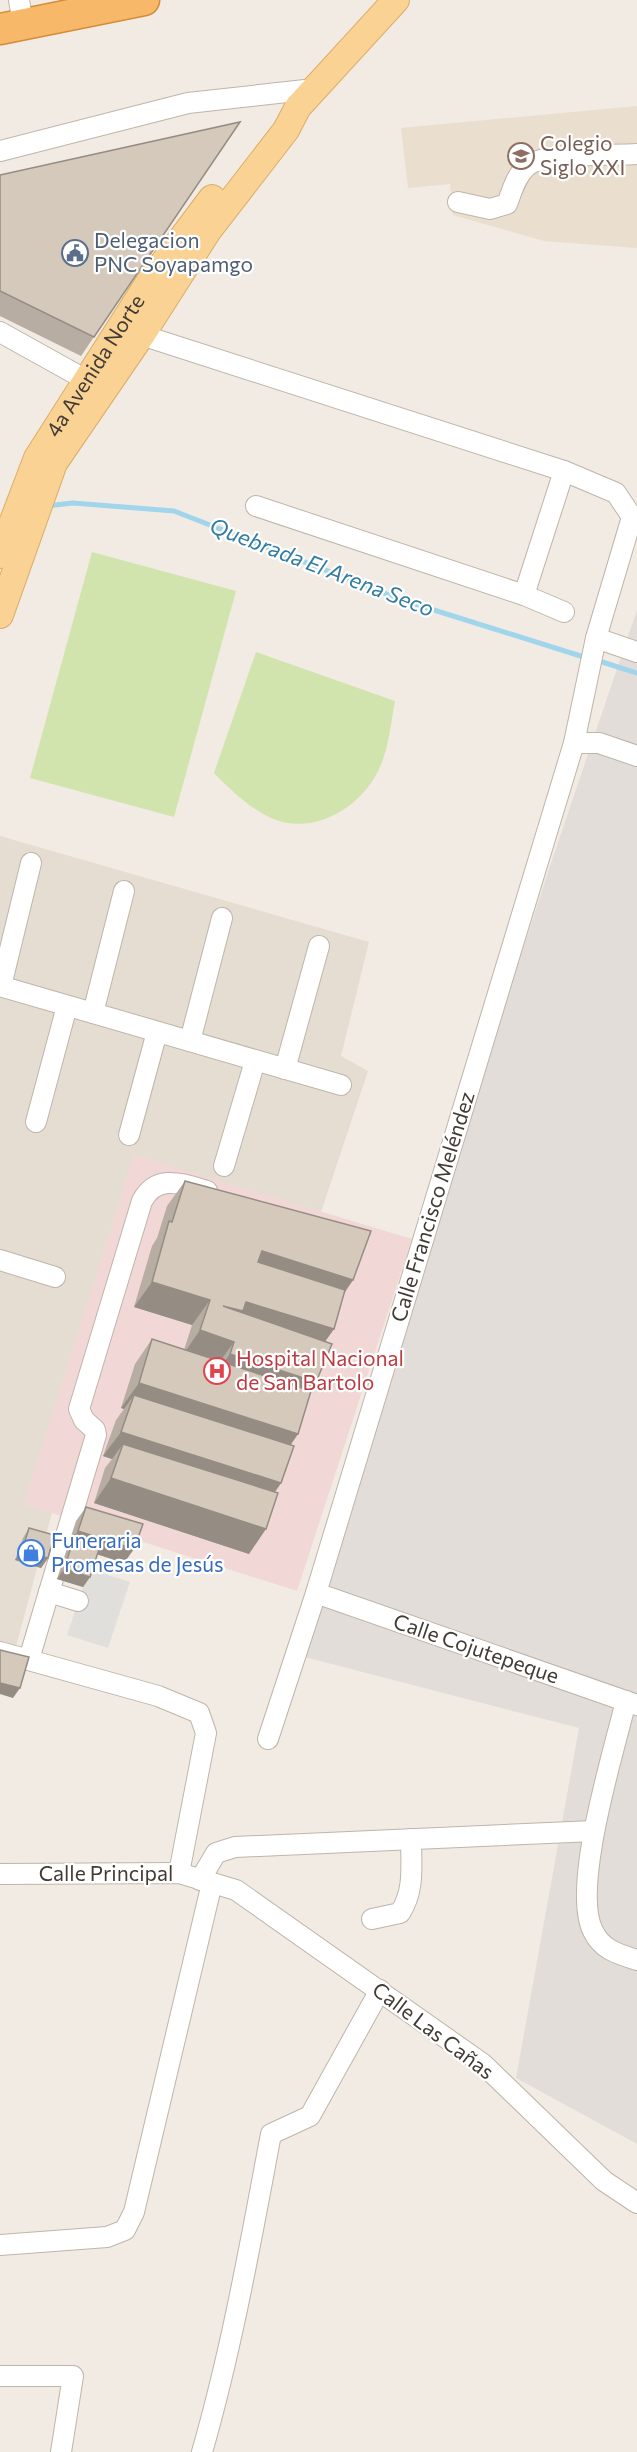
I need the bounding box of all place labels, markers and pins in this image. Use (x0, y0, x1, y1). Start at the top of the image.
place label: Colegio Siglo XXI (540, 130, 625, 179)
school or university icon: Colegio Siglo XXI (506, 141, 536, 171)
place label: Delegacion PNC Soyapamgo (94, 227, 253, 276)
public building icon: Delegacion PNC Soyapamgo (60, 238, 90, 268)
place label: Hospital Nacional de San Bartolo (236, 1345, 404, 1394)
hospital icon: Hospital Nacional de San Bartolo (202, 1356, 232, 1386)
place label: Funeraria Promesas de Jesús (51, 1527, 224, 1576)
shop icon: Funeraria Promesas de Jesús (16, 1538, 46, 1568)

